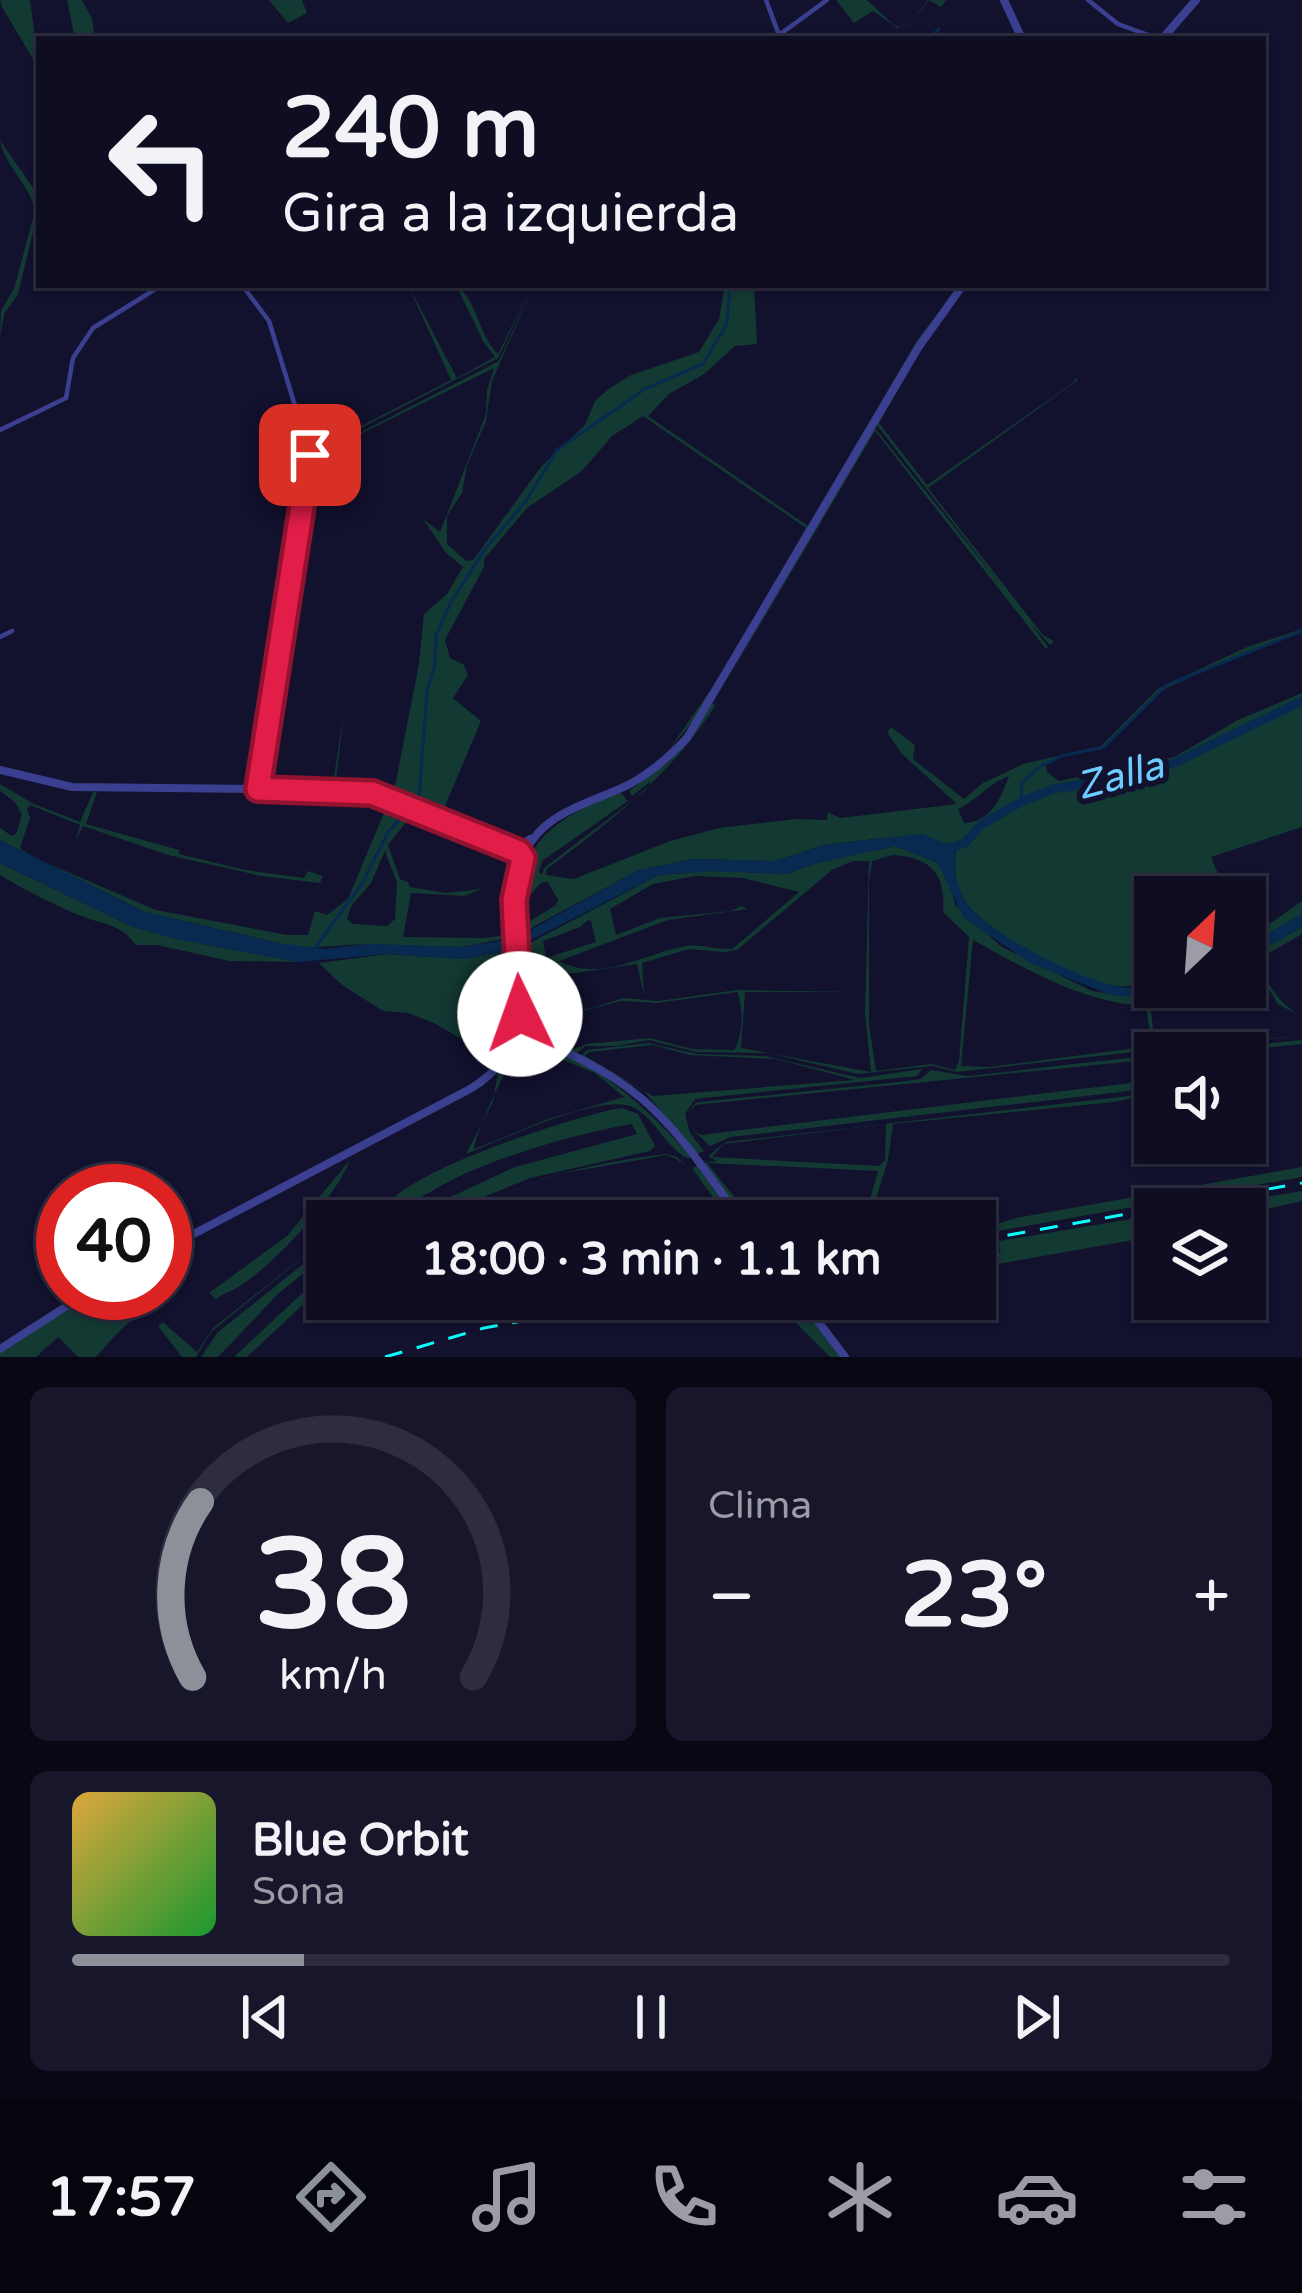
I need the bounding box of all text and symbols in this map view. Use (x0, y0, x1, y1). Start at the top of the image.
text: 240 m (282, 79, 539, 180)
icon: left (84, 84, 240, 240)
text: Gira a la izquierda (282, 181, 739, 246)
pin (259, 404, 361, 506)
icon: arrive (277, 422, 343, 488)
water label: Zalla (1071, 742, 1170, 810)
north arrow (1134, 876, 1266, 1008)
map controls (1134, 876, 1266, 1320)
position arrow (457, 951, 583, 1077)
button: sound (1134, 1032, 1266, 1164)
speed limit sign: 40 (36, 1164, 192, 1320)
button: layers (1134, 1188, 1266, 1320)
text: 18:00 · 3 min · 1.1 km (421, 1233, 881, 1287)
text: Clima (708, 1482, 812, 1529)
text: 38 (255, 1511, 411, 1662)
text: 23° (900, 1542, 1047, 1651)
text: − (708, 1557, 755, 1637)
text: + (1193, 1557, 1230, 1637)
text: km/h (279, 1650, 387, 1701)
text: Blue Orbit (252, 1814, 469, 1868)
text: Sona (252, 1868, 345, 1915)
icon: previous (232, 1984, 298, 2050)
icon: pause (618, 1984, 684, 2050)
icon: next (1004, 1984, 1070, 2050)
icon: directions (289, 2155, 373, 2239)
icon: music (465, 2155, 549, 2239)
icon: phone (642, 2155, 726, 2239)
icon: climate (818, 2155, 902, 2239)
icon: car (995, 2155, 1079, 2239)
icon: filters (1172, 2155, 1256, 2239)
text: 17:57 (46, 2165, 196, 2230)

